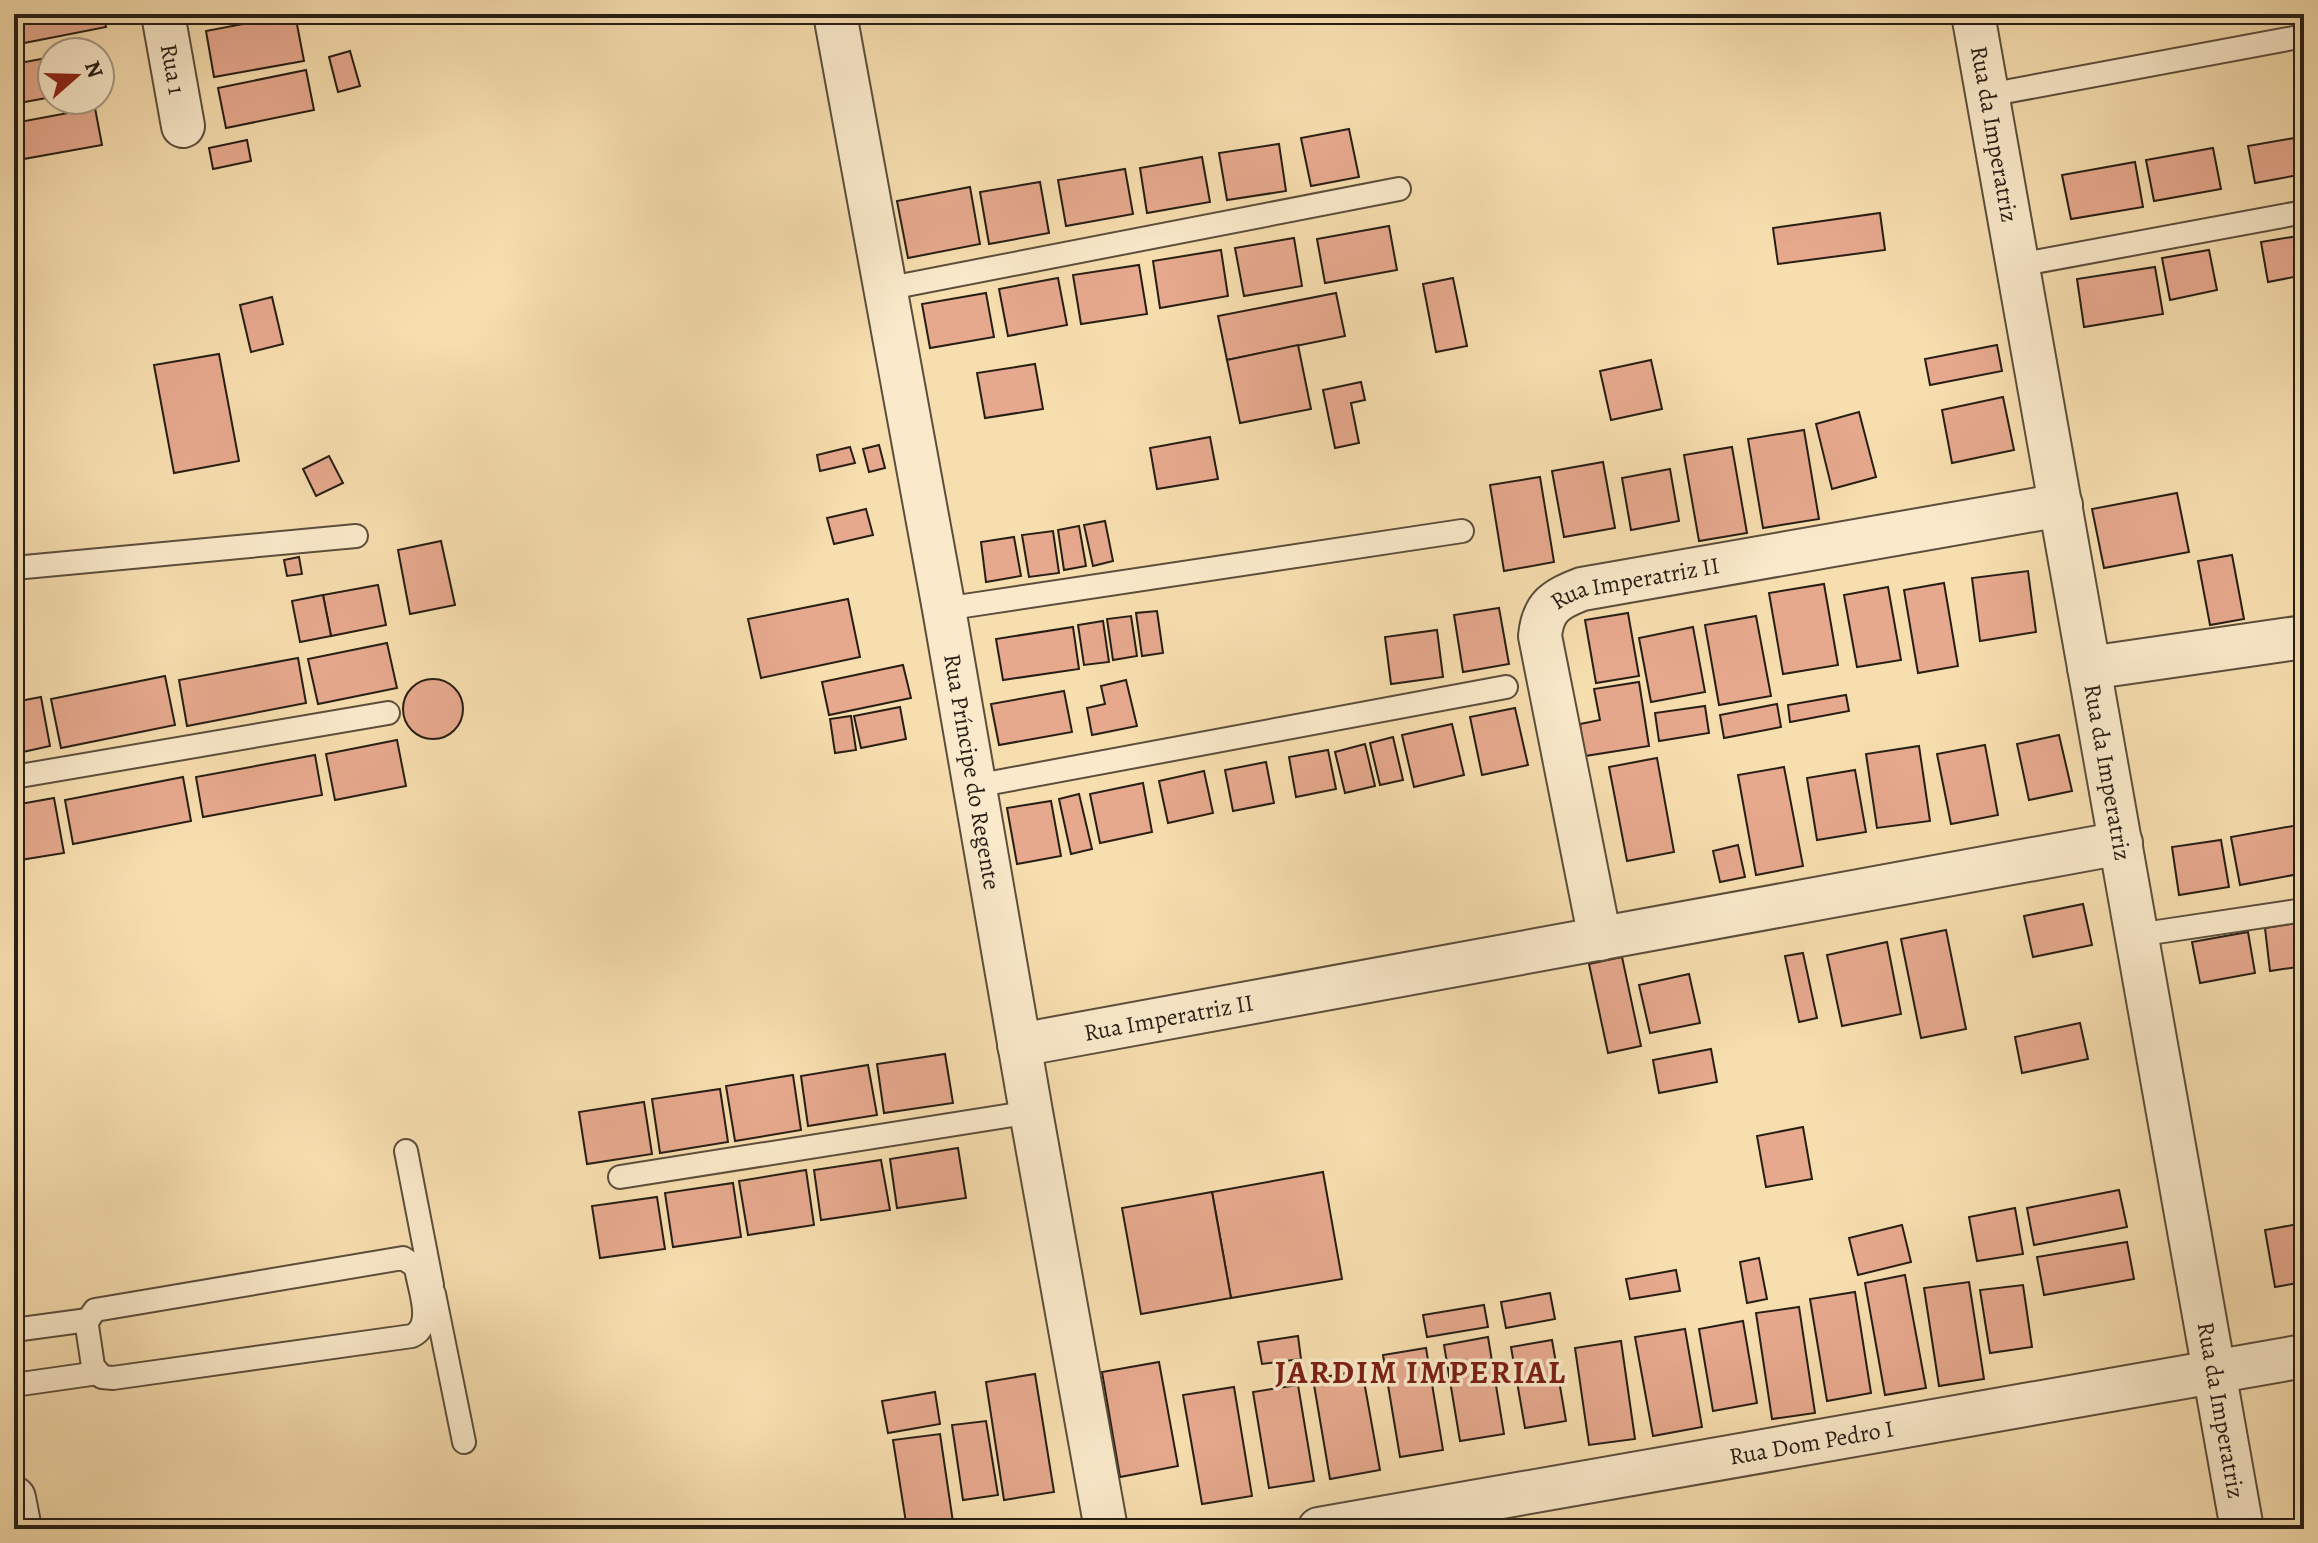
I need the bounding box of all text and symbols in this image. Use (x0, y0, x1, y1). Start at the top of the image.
north arrow (36, 36, 116, 116)
street label: Rua 1 (153, 41, 193, 97)
street label: Rua da Imperatriz (1963, 43, 2026, 225)
text: N (77, 57, 111, 82)
street label: Rua Imperatriz II (1544, 549, 1722, 617)
street label: Rua Príncipe do Regente (936, 651, 1008, 892)
street label: Rua da Imperatriz (2076, 681, 2139, 863)
street label: Rua Imperatriz II (1081, 986, 1256, 1049)
street label: Rua da Imperatriz (2190, 1319, 2252, 1501)
district label: JARDIM IMPERIAL (1275, 1350, 1567, 1394)
street label: Rua Dom Pedro I (1727, 1412, 1896, 1473)

